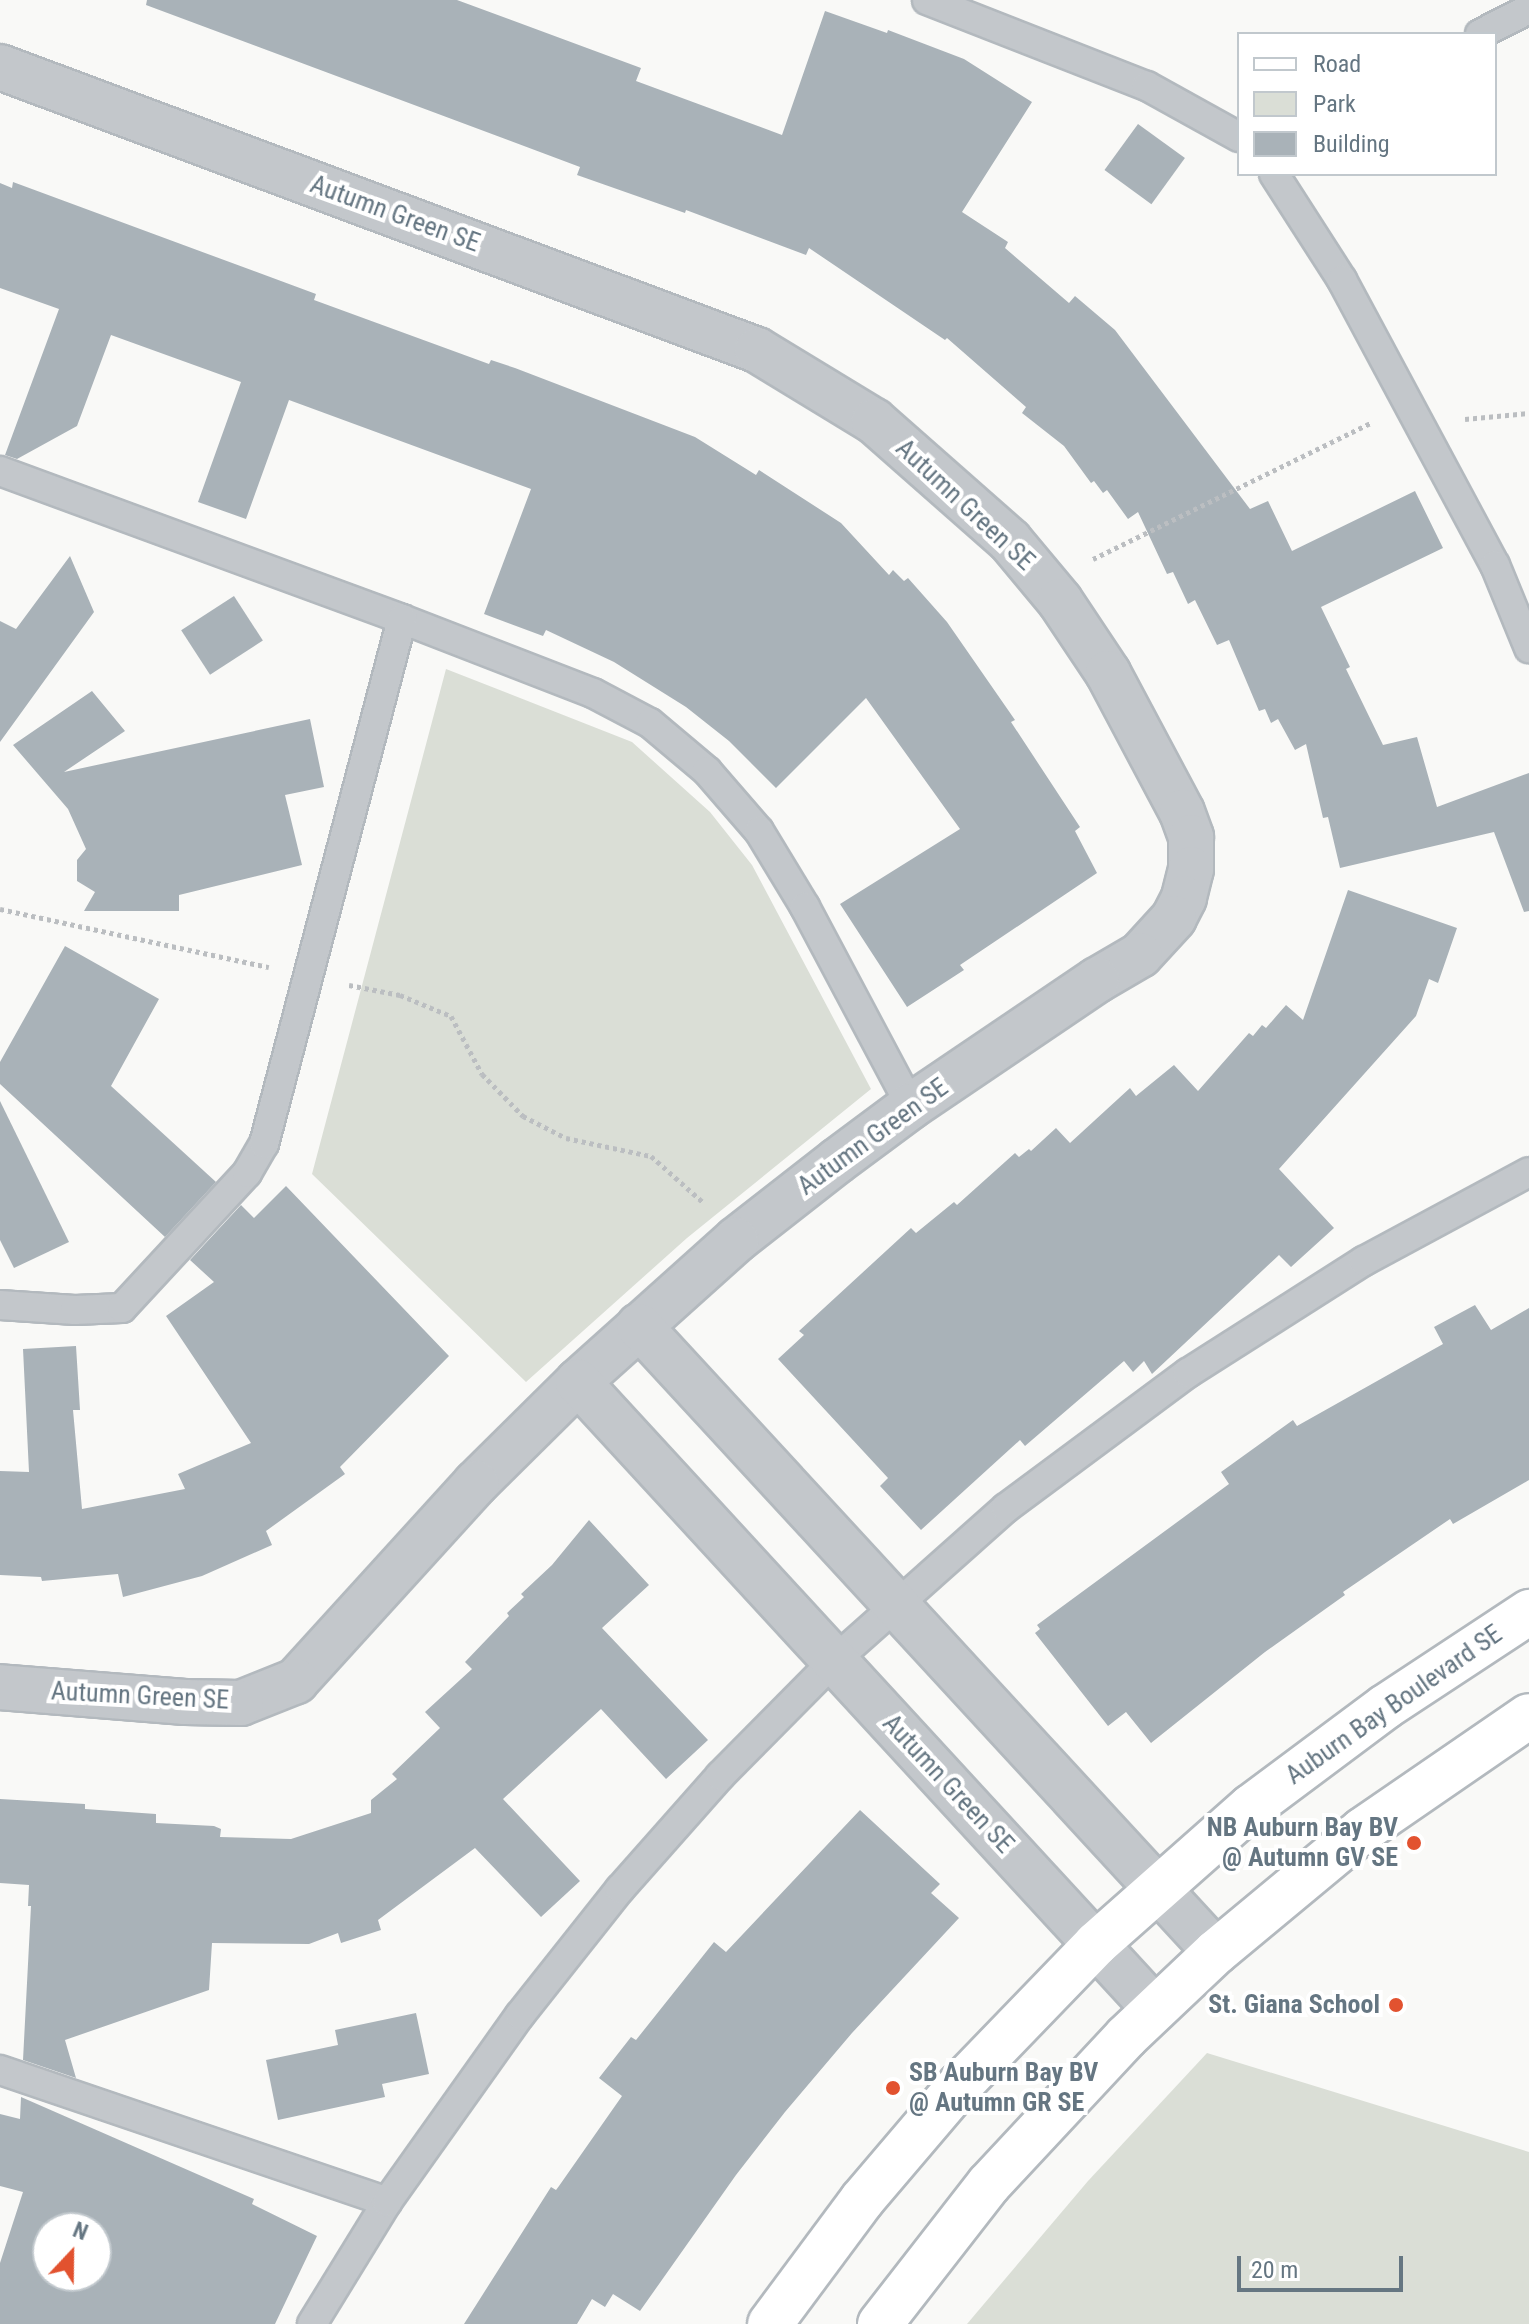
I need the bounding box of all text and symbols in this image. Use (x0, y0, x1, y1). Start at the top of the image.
legend (1237, 32, 1497, 176)
text: Road (1313, 50, 1361, 78)
text: Park (1313, 90, 1356, 118)
text: Building (1313, 130, 1390, 158)
street label: Autumn Green SE (306, 169, 484, 259)
street label: Autumn Green SE (889, 433, 1041, 577)
street label: Autumn Green SE (792, 1072, 954, 1202)
street label: Auburn Bay Boulevard SE (1280, 1619, 1508, 1791)
street label: Autumn Green SE (50, 1676, 230, 1716)
street label: Autumn Green SE (876, 1708, 1020, 1860)
place label: NB Auburn Bay BV @ Autumn GV SE (1207, 1812, 1398, 1874)
marker: NB Auburn Bay BV @ Autumn GV SE (1405, 1834, 1423, 1852)
place label: St. Giana School (1208, 1989, 1380, 2021)
marker: St. Giana School (1387, 1996, 1405, 2014)
place label: SB Auburn Bay BV @ Autumn GR SE (909, 2057, 1098, 2118)
marker: SB Auburn Bay BV @ Autumn GR SE (884, 2079, 902, 2097)
north arrow (32, 2212, 112, 2292)
text: N (69, 2217, 91, 2245)
scale bar (1241, 2240, 1407, 2290)
text: 20 m (1251, 2256, 1298, 2284)

